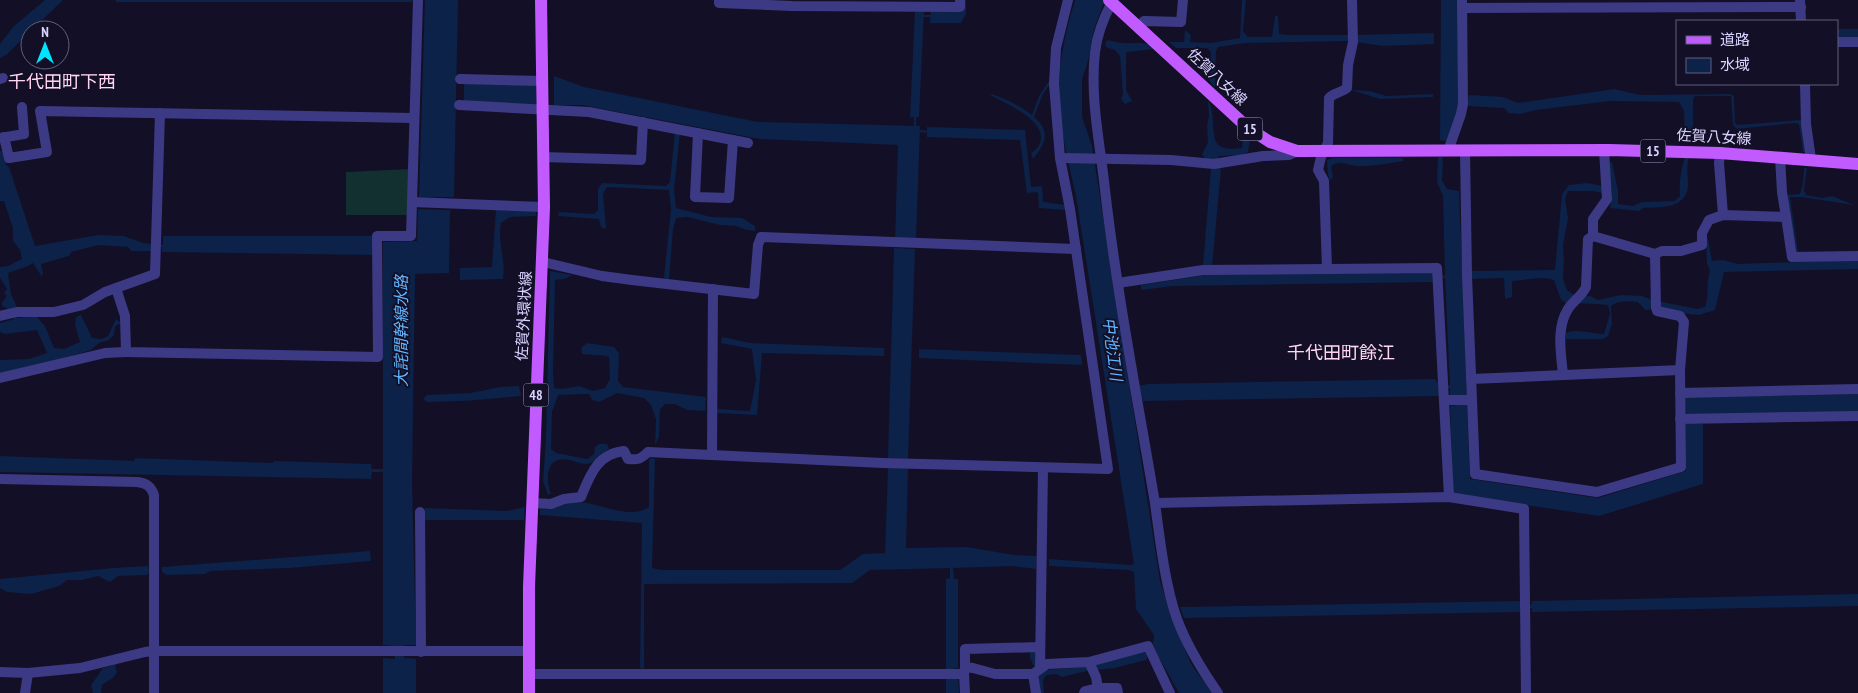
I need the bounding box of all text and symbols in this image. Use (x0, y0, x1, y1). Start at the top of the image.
north arrow (20, 20, 70, 70)
legend (1676, 20, 1838, 85)
text: N (41, 23, 49, 41)
text: 道路 (1720, 30, 1750, 49)
street label: 佐賀八女線 (1183, 44, 1251, 109)
text: 水域 (1720, 55, 1750, 74)
district label: 千代田町下西 (8, 70, 116, 93)
road number: 15 (1238, 118, 1262, 140)
street label: 佐賀八女線 (1676, 125, 1752, 148)
road number: 15 (1640, 140, 1666, 162)
street label: 佐賀外環状線 (512, 271, 535, 361)
water label: 大詫間幹線水路 (391, 273, 411, 387)
water label: 中池江川 (1099, 316, 1127, 384)
district label: 千代田町餘江 (1287, 341, 1395, 364)
road number: 48 (524, 384, 548, 406)

